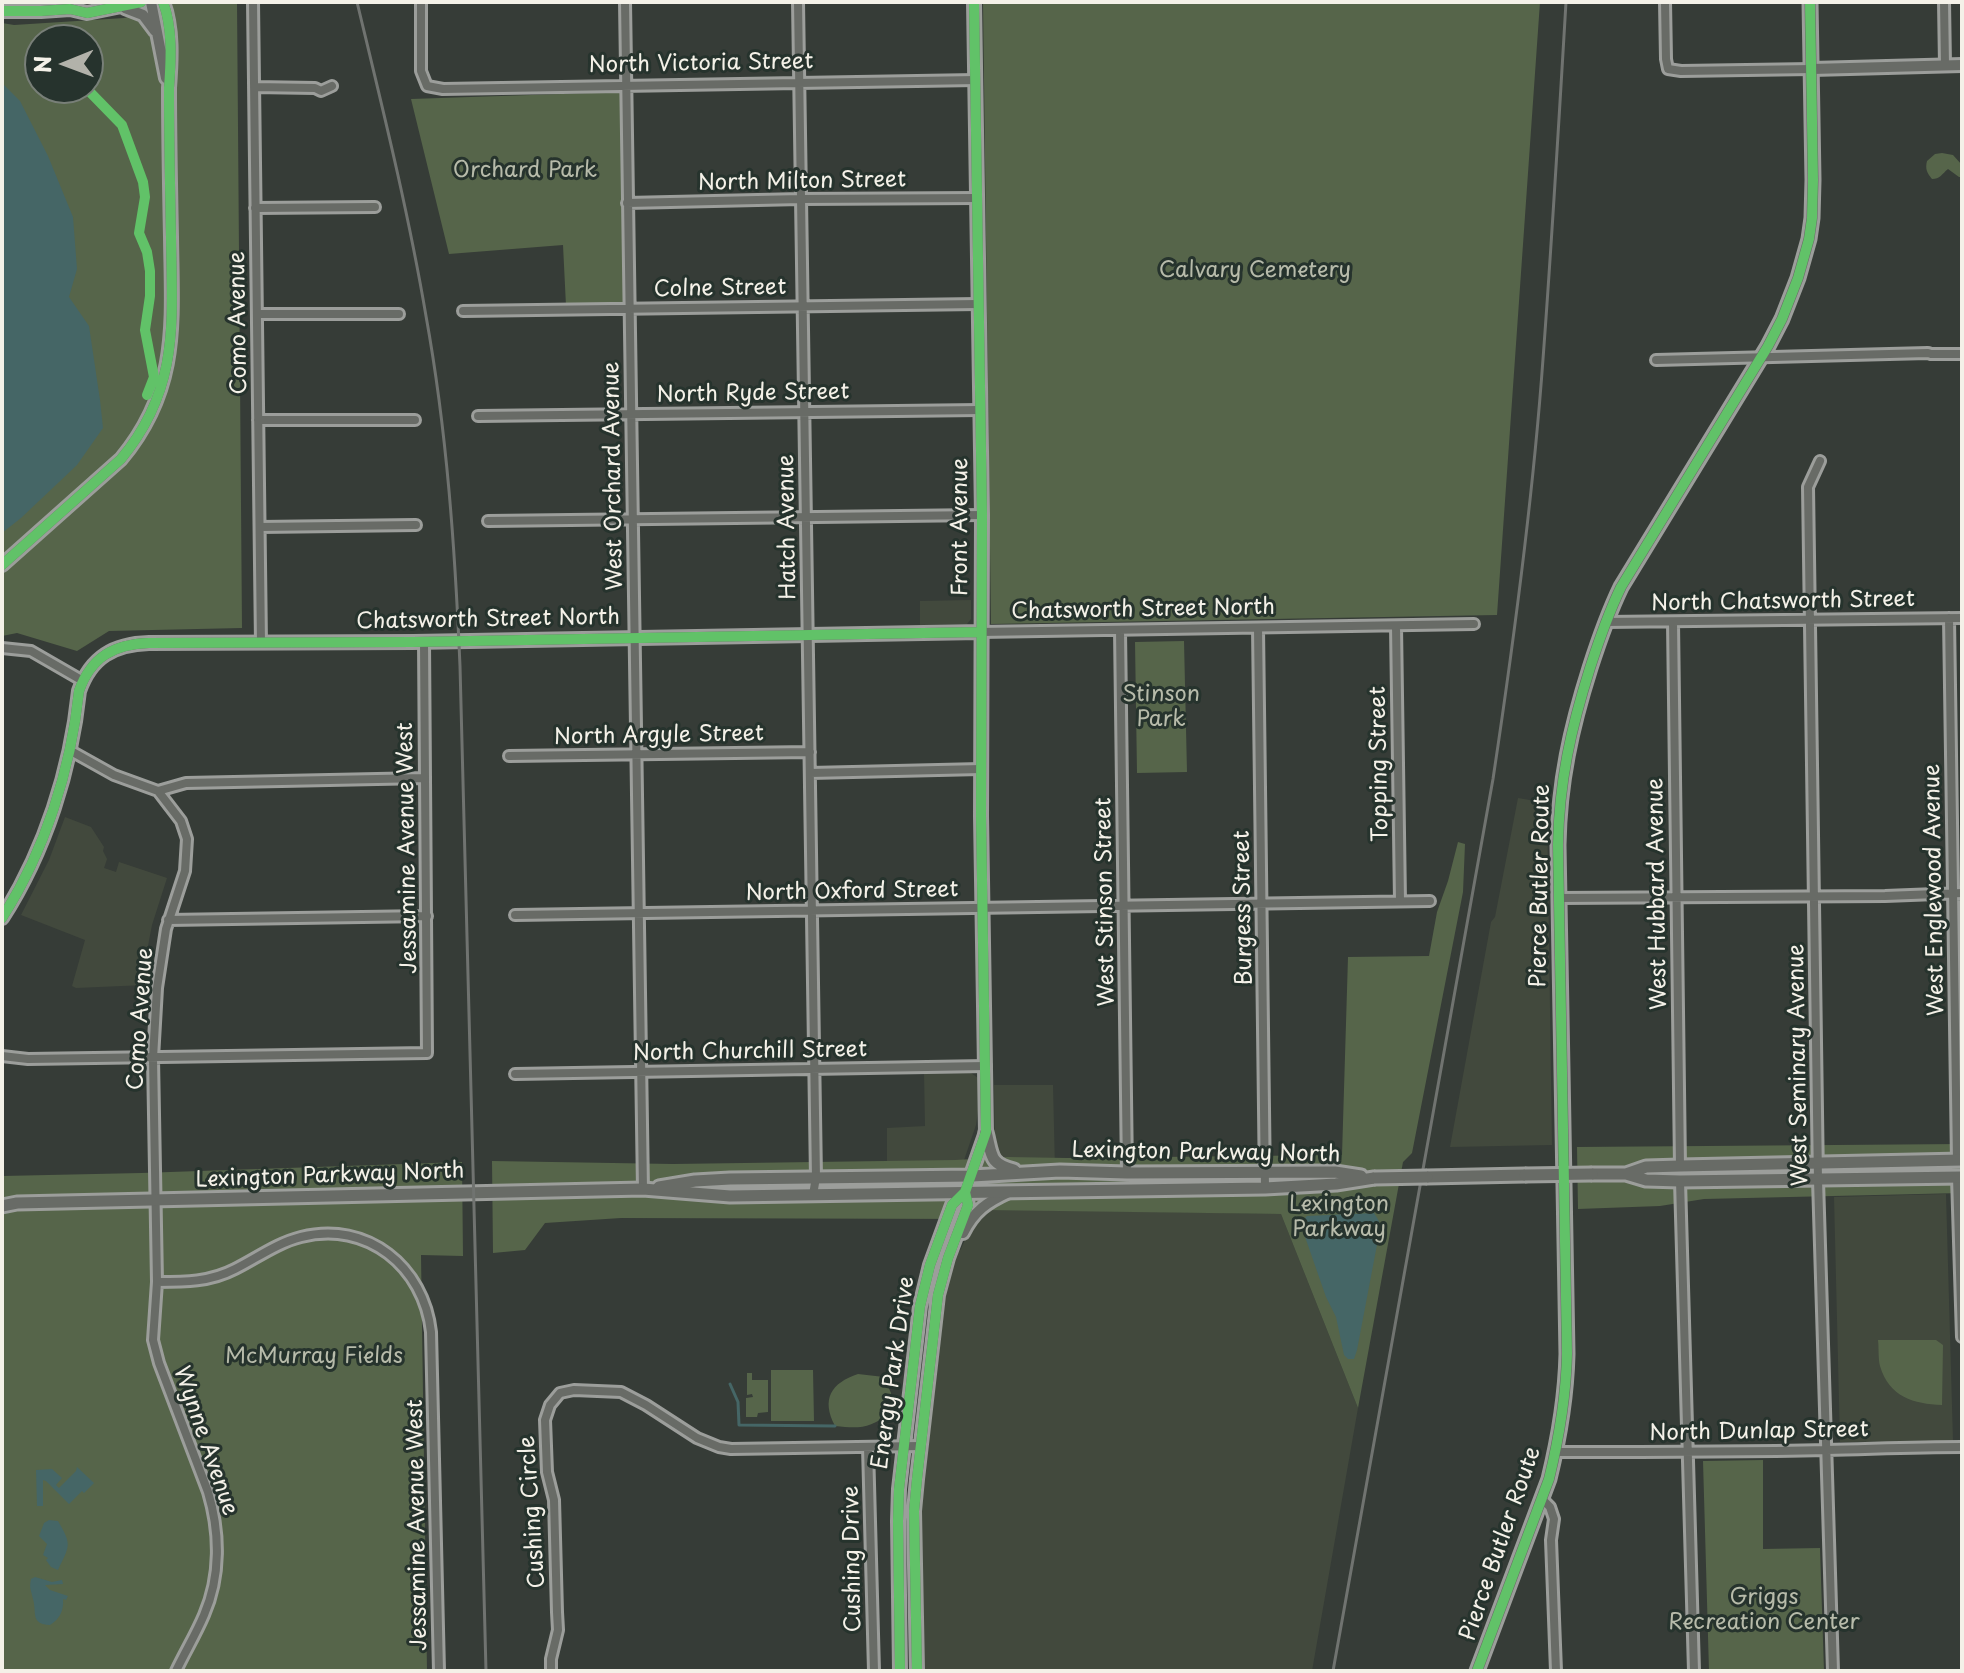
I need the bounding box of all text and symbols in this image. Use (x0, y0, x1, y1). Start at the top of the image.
north arrow (24, 24, 104, 104)
street label: North Victoria Street (588, 49, 814, 79)
text: N (25, 55, 58, 73)
park label: Orchard Park (453, 158, 597, 184)
street label: North Milton Street (698, 167, 906, 197)
street label: Como Avenue (225, 251, 253, 395)
park label: Calvary Cemetery (1159, 258, 1351, 284)
street label: Colne Street (653, 275, 787, 303)
street label: West Orchard Avenue (599, 361, 629, 591)
street label: North Ryde Street (656, 379, 850, 409)
street label: Hatch Avenue (774, 454, 802, 600)
street label: Front Avenue (948, 458, 974, 596)
street label: North Chatsworth Street (1651, 587, 1915, 617)
street label: Chatsworth Street North (1011, 595, 1275, 625)
street label: Chatsworth Street North (356, 605, 620, 635)
park label: Stinson Park (1122, 682, 1200, 734)
street label: Topping Street (1365, 686, 1395, 842)
street label: North Argyle Street (554, 721, 764, 751)
street label: Jessamine Avenue West (393, 722, 423, 974)
street label: West Englewood Avenue (1920, 764, 1950, 1016)
street label: West Hubbard Avenue (1643, 778, 1673, 1010)
street label: Pierce Butler Route (1526, 784, 1556, 988)
street label: West Stinson Street (1091, 797, 1121, 1007)
street label: Burgess Street (1229, 830, 1259, 986)
street label: North Oxford Street (745, 877, 959, 907)
street label: West Seminary Avenue (1784, 944, 1814, 1186)
street label: Como Avenue (123, 947, 159, 1091)
street label: North Churchill Street (633, 1037, 867, 1067)
street label: Lexington Parkway North (1071, 1137, 1341, 1169)
street label: Lexington Parkway North (195, 1158, 465, 1194)
park label: Lexington Parkway (1289, 1192, 1389, 1244)
street label: Energy Park Drive (867, 1275, 921, 1471)
park label: McMurray Fields (225, 1344, 403, 1370)
street label: Wynne Avenue (167, 1363, 243, 1519)
street label: Jessamine Avenue West (403, 1399, 433, 1651)
street label: North Dunlap Street (1649, 1417, 1869, 1447)
street label: Cushing Circle (514, 1435, 552, 1589)
street label: Pierce Butler Route (1455, 1443, 1547, 1645)
street label: Cushing Drive (839, 1486, 867, 1632)
park label: Griggs Recreation Center (1668, 1585, 1860, 1636)

